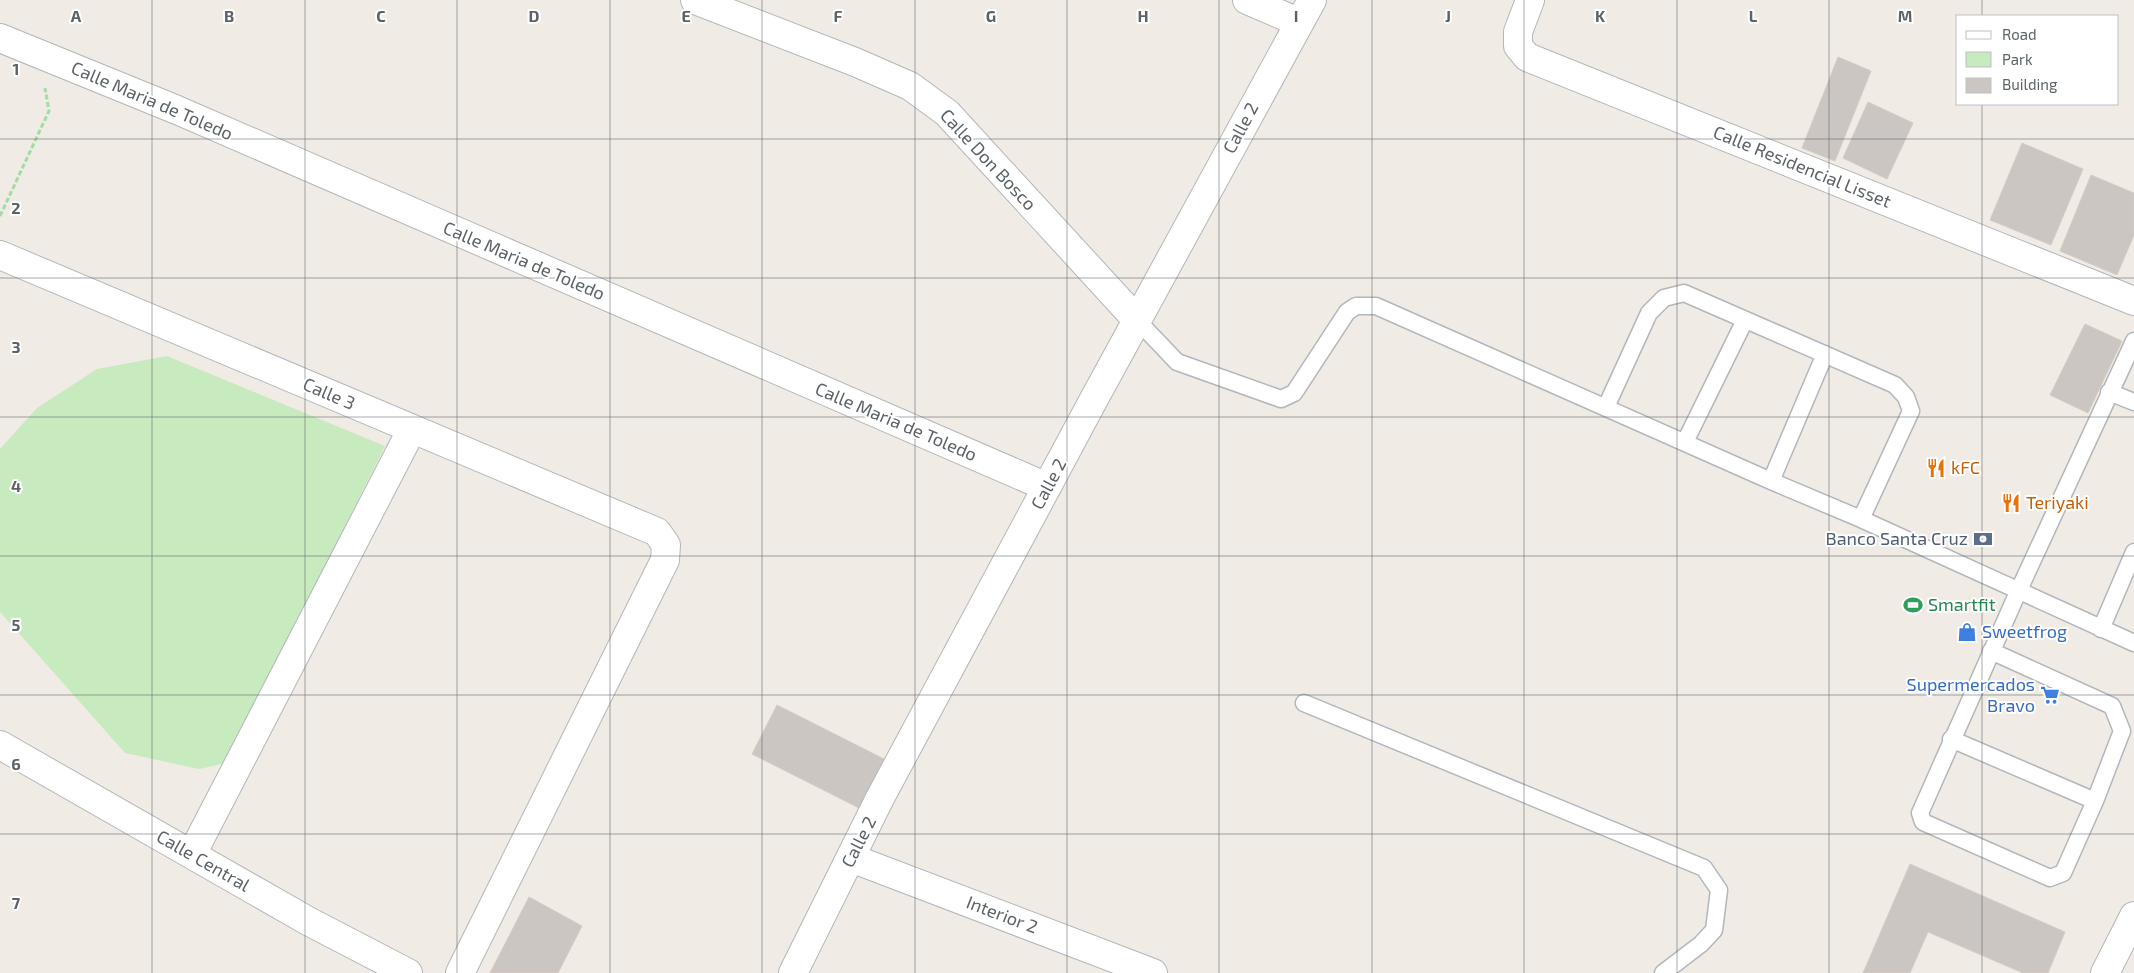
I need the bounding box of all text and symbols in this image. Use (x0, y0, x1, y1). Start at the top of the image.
text: A (71, 6, 82, 25)
text: B (224, 6, 234, 25)
text: C (376, 6, 386, 25)
text: D (529, 6, 540, 25)
text: E (681, 6, 691, 25)
text: F (834, 6, 843, 25)
text: G (986, 6, 996, 25)
text: H (1137, 6, 1149, 25)
text: I (1294, 6, 1298, 25)
text: J (1445, 6, 1451, 25)
text: K (1595, 6, 1606, 25)
text: L (1749, 6, 1758, 25)
text: M (1898, 6, 1912, 25)
legend (1956, 15, 2119, 105)
text: Road (2002, 25, 2037, 43)
text: Park (2002, 50, 2033, 68)
street label: Calle Maria de Toledo (68, 56, 237, 144)
text: 1 (13, 59, 19, 78)
text: Building (2002, 75, 2058, 93)
street label: Calle 2 (1218, 98, 1263, 157)
street label: Calle Don Bosco (936, 104, 1041, 215)
street label: Calle Residencial Lisset (1710, 120, 1895, 212)
text: 2 (11, 198, 21, 217)
street label: Calle Maria de Toledo (440, 216, 609, 304)
text: 3 (11, 337, 21, 356)
street label: Calle 3 (300, 372, 359, 414)
street label: Calle Maria de Toledo (812, 377, 981, 465)
street label: Calle 2 (1026, 454, 1071, 513)
place label: kFC (1951, 456, 1980, 478)
restaurant icon: kFC (1925, 457, 1947, 479)
text: 4 (11, 476, 21, 495)
place label: Teriyaki (2026, 491, 2089, 513)
restaurant icon: Teriyaki (2000, 492, 2022, 514)
place label: Banco Santa Cruz (1825, 527, 1968, 549)
bank icon: Banco Santa Cruz (1972, 528, 1994, 550)
place label: Smartfit (1928, 593, 1996, 615)
sports icon: Smartfit (1902, 594, 1924, 616)
text: 5 (12, 615, 21, 634)
place label: Sweetfrog (1982, 620, 2067, 642)
shop icon: Sweetfrog (1956, 621, 1978, 643)
place label: Supermercados Bravo (1907, 673, 2035, 716)
supermarket icon: Supermercados Bravo (2039, 684, 2061, 706)
text: 6 (11, 754, 21, 773)
street label: Calle 2 (836, 812, 880, 871)
street label: Calle Central (153, 825, 255, 896)
street label: Interior 2 (964, 890, 1041, 938)
text: 7 (12, 893, 21, 912)

